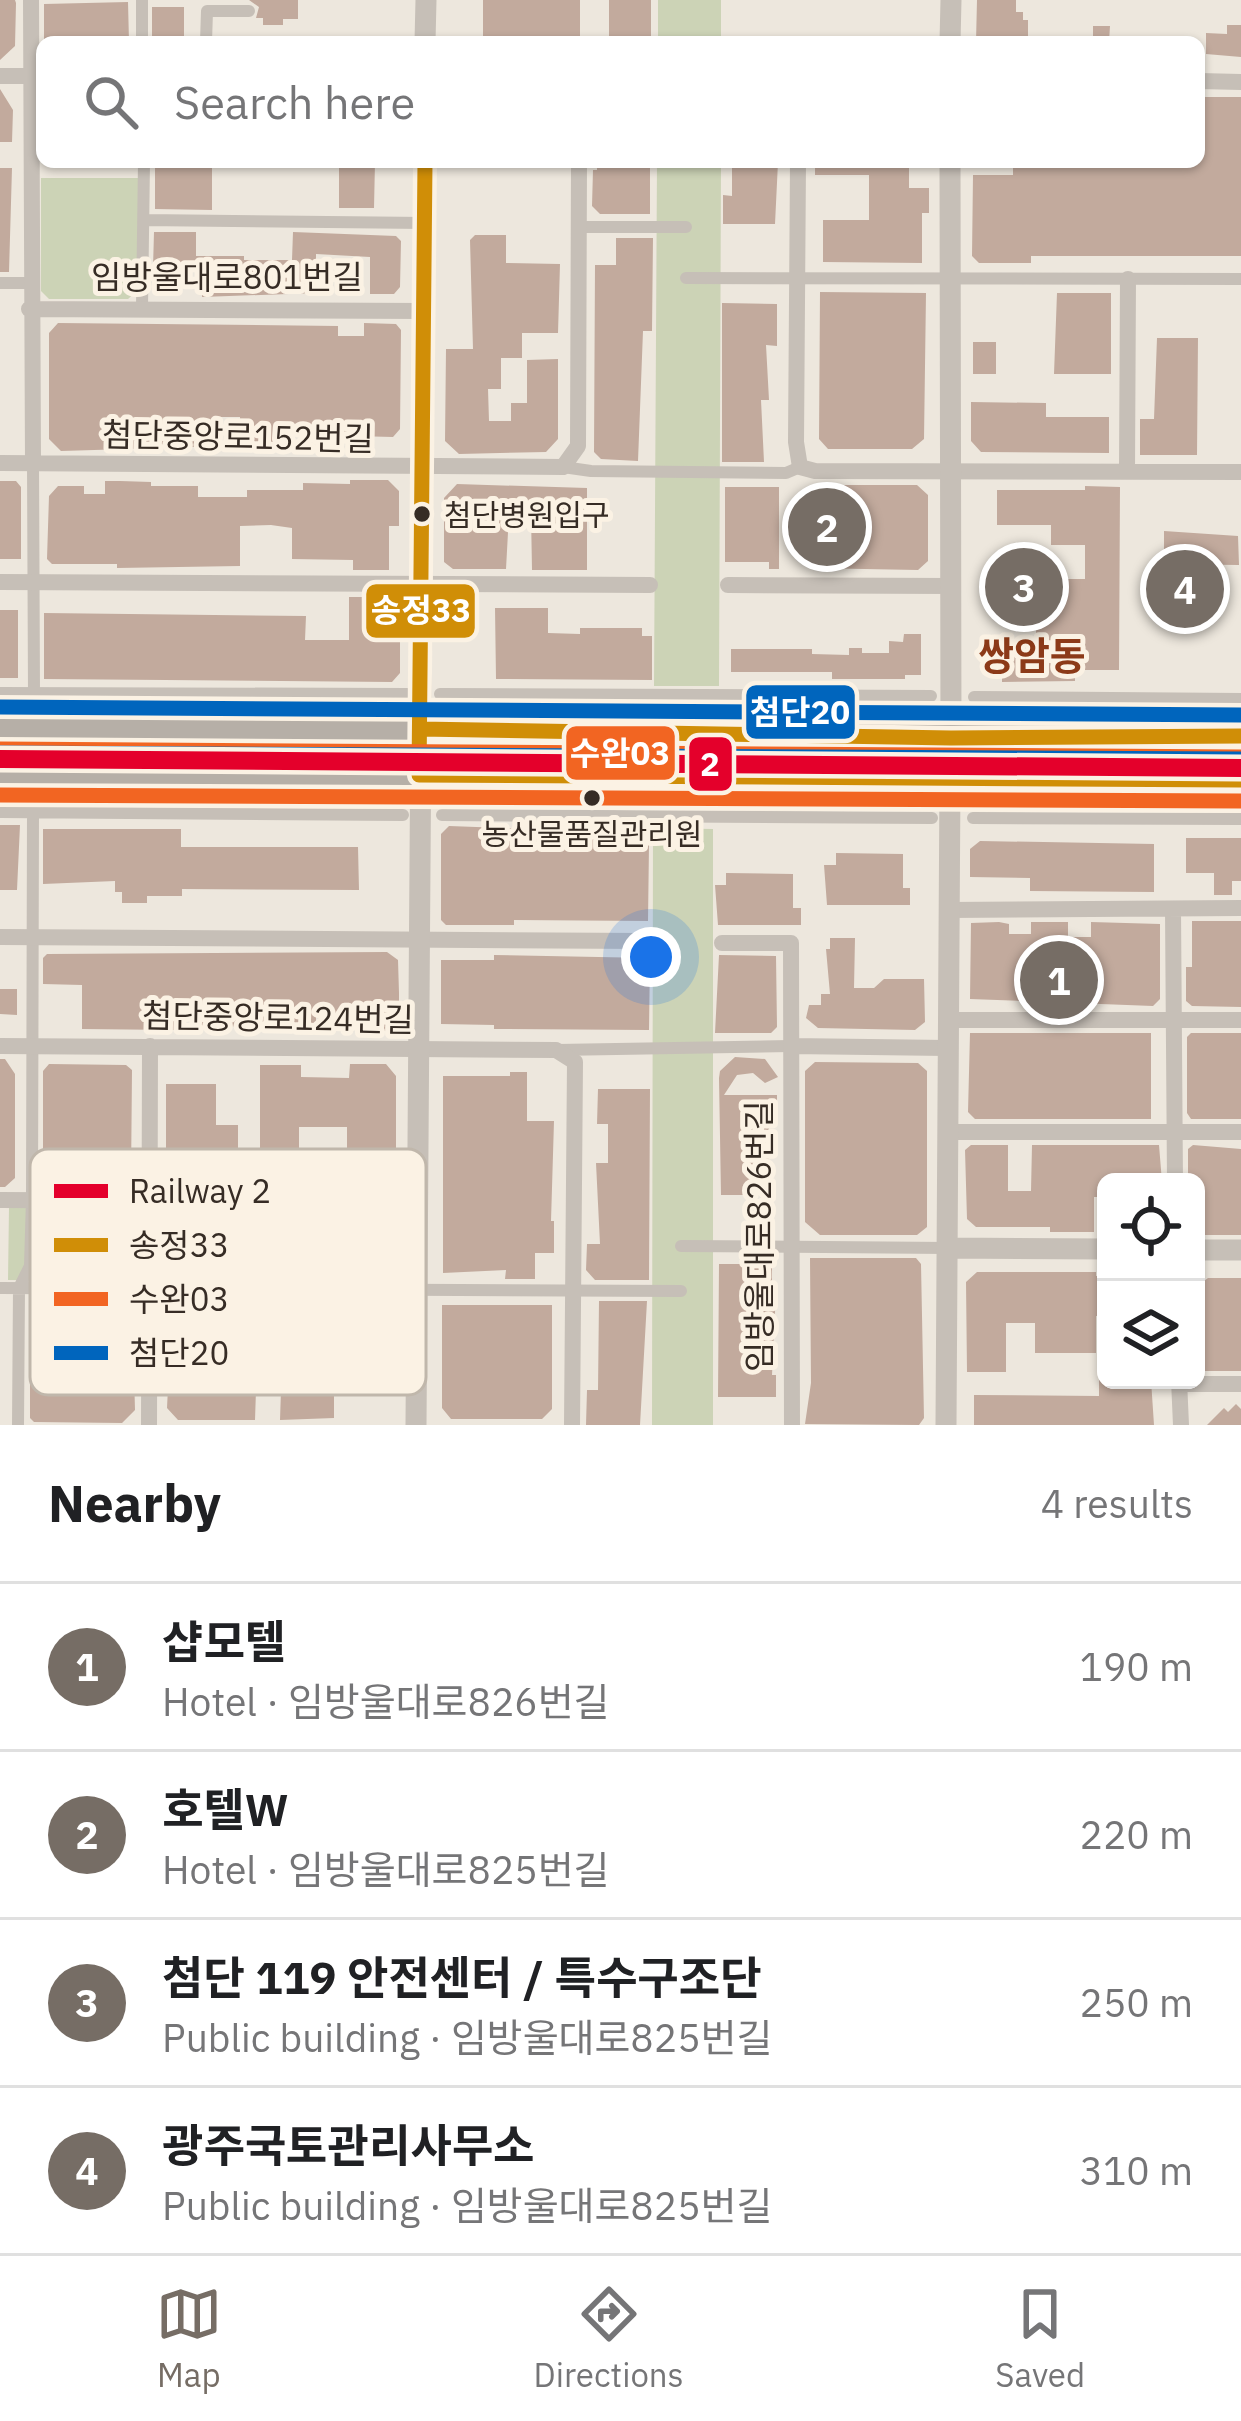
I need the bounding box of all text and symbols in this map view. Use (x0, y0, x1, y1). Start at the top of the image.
search box (36, 36, 1205, 168)
icon: search (78, 69, 144, 135)
text: Search here (174, 73, 415, 131)
street label: 임방울대로801번길 (91, 255, 363, 298)
street label: 첨단중앙로152번길 (102, 412, 374, 460)
pin: 2 (788, 482, 866, 572)
place label: 첨단병원입구 (444, 495, 610, 534)
marker: 첨단병원입구 (411, 503, 433, 525)
pin: 3 (985, 542, 1063, 632)
pin: 4 (1146, 544, 1224, 634)
line badge: 송정33 (364, 582, 477, 640)
text: 송정33 (371, 588, 471, 631)
district label: 쌍암동 (978, 630, 1086, 681)
line badge: 첨단20 (744, 683, 857, 741)
text: 첨단20 (750, 690, 850, 733)
line badge: 수완03 (564, 724, 677, 782)
text: 수완03 (570, 731, 670, 774)
line badge: 2 (687, 735, 734, 793)
text: 2 (700, 742, 720, 785)
marker: 농산물품질관리원 (581, 787, 603, 809)
place label: 농산물품질관리원 (482, 814, 702, 853)
your location (621, 927, 681, 987)
pin: 1 (1020, 935, 1098, 1025)
street label: 첨단중앙로124번길 (142, 993, 414, 1041)
street label: 임방울대로826번길 (737, 1100, 780, 1372)
legend (30, 1149, 426, 1395)
text: Railway 2 (129, 1169, 271, 1212)
map controls (1097, 1173, 1205, 1389)
button: locate (1097, 1173, 1205, 1281)
text: 송정33 (129, 1223, 229, 1266)
text: 수완03 (129, 1277, 229, 1320)
button: layers (1097, 1281, 1205, 1389)
text: 첨단20 (129, 1331, 229, 1374)
text: Nearby (48, 1470, 221, 1536)
text: 4 results (1041, 1478, 1193, 1529)
text: 샵모텔 (162, 1612, 286, 1670)
text: 1 (75, 1641, 99, 1692)
text: 190 m (1080, 1641, 1193, 1692)
text: Hotel · 임방울대로826번길 (162, 1676, 609, 1727)
text: 호텔W (162, 1780, 289, 1838)
text: 2 (75, 1809, 99, 1860)
text: 220 m (1080, 1809, 1193, 1860)
text: Hotel · 임방울대로825번길 (162, 1844, 609, 1895)
text: 첨단 119 안전센터 / 특수구조단 (162, 1948, 762, 2006)
text: 3 (75, 1977, 99, 2028)
text: 250 m (1080, 1977, 1193, 2028)
text: Public building · 임방울대로825번길 (162, 2012, 772, 2063)
text: 광주국토관리사무소 (162, 2116, 535, 2174)
text: 4 (75, 2145, 99, 2196)
text: 310 m (1080, 2145, 1193, 2196)
text: Public building · 임방울대로825번길 (162, 2180, 772, 2231)
tab: Map (156, 2281, 222, 2396)
tab: Directions (534, 2281, 684, 2396)
tab: Saved (995, 2281, 1085, 2396)

